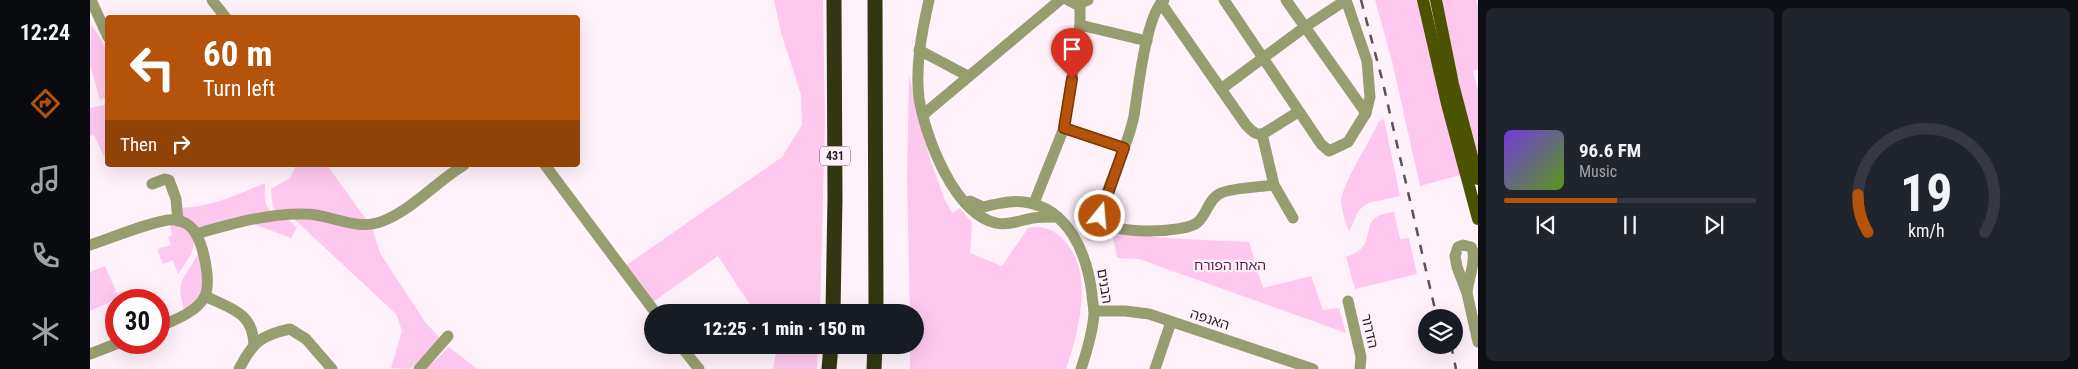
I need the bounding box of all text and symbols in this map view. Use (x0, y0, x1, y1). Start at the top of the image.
text: 12:24 (20, 20, 70, 45)
pin (1051, 28, 1093, 79)
text: 60 m (203, 34, 272, 75)
icon: left (120, 35, 185, 100)
icon: arrive (1058, 35, 1086, 63)
text: Turn left (203, 76, 275, 101)
icon: directions (28, 86, 63, 121)
icon: right (167, 130, 195, 158)
text: Then (120, 133, 157, 156)
text: 96.6 FM (1579, 139, 1641, 162)
road number: 431 (820, 146, 850, 166)
icon: music (28, 162, 63, 197)
text: Music (1579, 162, 1617, 181)
text: 19 (1900, 163, 1952, 224)
position arrow (1073, 189, 1125, 241)
icon: previous (1532, 211, 1560, 239)
icon: pause (1616, 211, 1644, 239)
icon: next (1700, 211, 1728, 239)
text: km/h (1908, 220, 1944, 241)
icon: phone (28, 238, 63, 273)
park label: האחו הפורח (1194, 257, 1266, 273)
street label: הבנים (1094, 267, 1116, 305)
speed limit sign: 30 (105, 289, 170, 354)
street label: האנפה (1188, 305, 1232, 333)
map controls (1418, 309, 1463, 354)
button: layers (1418, 309, 1463, 354)
street label: הדרור (1358, 312, 1382, 350)
icon: climate (28, 314, 63, 349)
text: 12:25 · 1 min · 150 m (703, 317, 865, 340)

